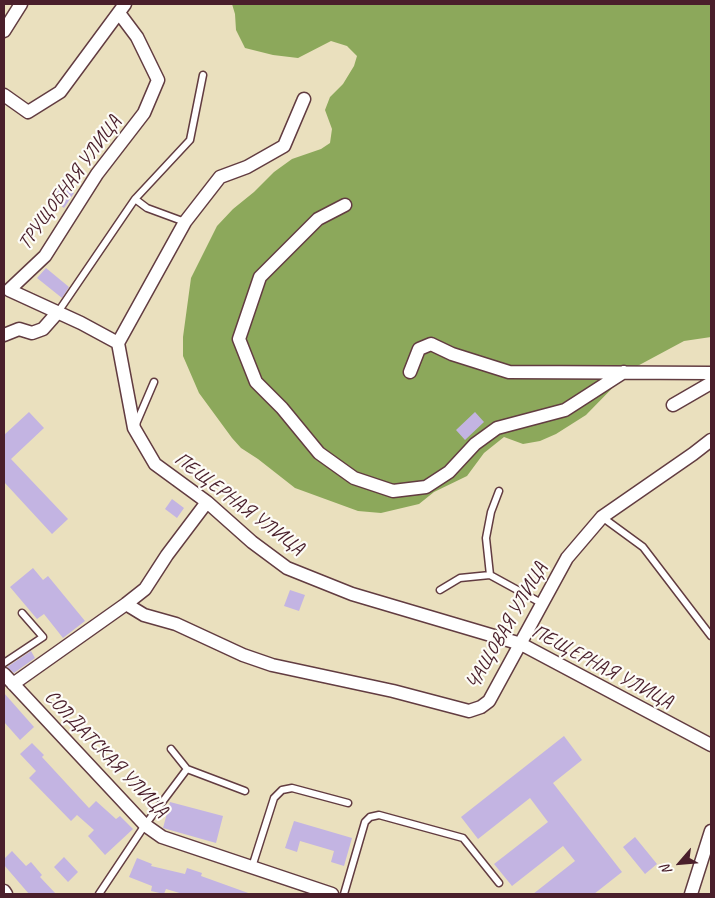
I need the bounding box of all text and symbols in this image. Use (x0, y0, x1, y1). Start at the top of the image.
street label: ТРУЩОБНАЯ УЛИЦА (13, 111, 127, 255)
street label: ПЕЩЕРНАЯ УЛИЦА (169, 447, 309, 561)
street label: ЧАЩОВАЯ УЛИЦА (461, 558, 553, 694)
street label: ПЕЩЕРНАЯ УЛИЦА (527, 620, 677, 714)
street label: СОЛДАТСКАЯ УЛИЦА (39, 685, 173, 823)
north arrow (655, 838, 705, 888)
text: N (657, 862, 676, 878)

